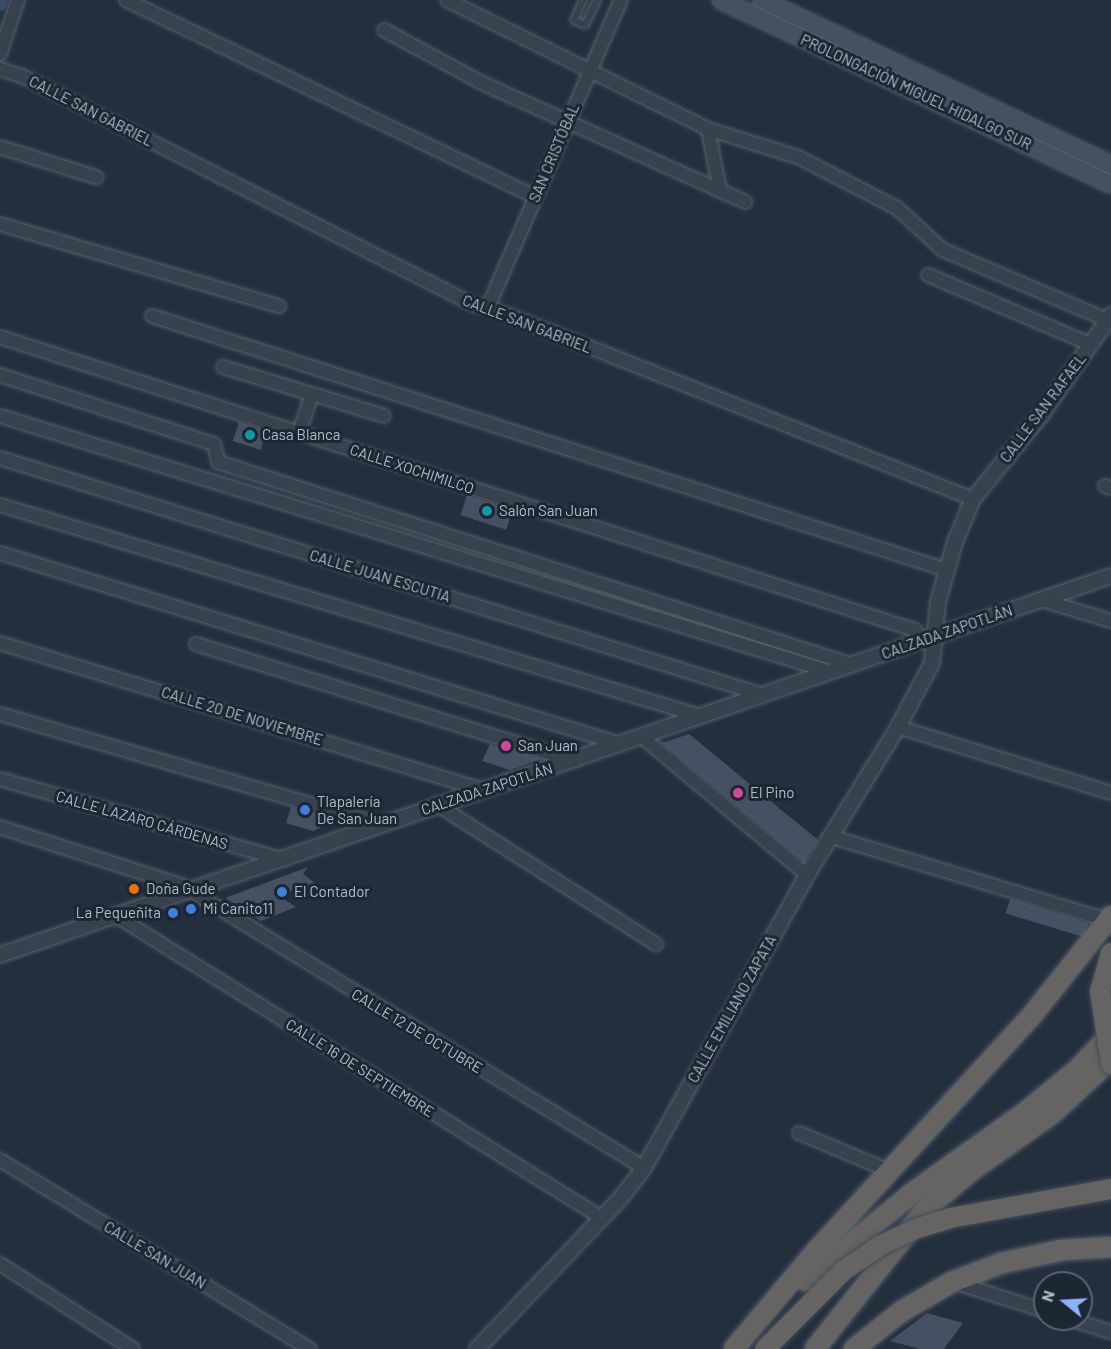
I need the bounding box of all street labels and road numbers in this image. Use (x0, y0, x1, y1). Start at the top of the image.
street label: PROLONGACIÓN MIGUEL HIDALGO SUR (798, 31, 1034, 153)
street label: CALLE SAN GABRIEL (26, 72, 156, 150)
street label: SAN CRISTÓBAL (525, 101, 583, 205)
street label: CALLE SAN GABRIEL (460, 291, 594, 357)
street label: CALLE SAN RAFAEL (996, 350, 1090, 466)
street label: CALLE XOCHIMILCO (348, 440, 476, 498)
street label: CALLE JUAN ESCUTIA (308, 546, 452, 606)
street label: CALZADA ZAPOTLÁN (879, 601, 1015, 663)
street label: CALLE 20 DE NOVIEMBRE (159, 683, 325, 749)
street label: CALZADA ZAPOTLÁN (419, 759, 555, 819)
street label: CALLE LAZARO CÁRDENAS (54, 787, 230, 853)
street label: CALLE EMILIANO ZAPATA (684, 932, 780, 1086)
street label: CALLE 12 DE OCTUBRE (348, 985, 486, 1077)
street label: CALLE 16 DE SEPTIEMBRE (283, 1015, 437, 1121)
street label: CALLE SAN JUAN (101, 1217, 209, 1293)

